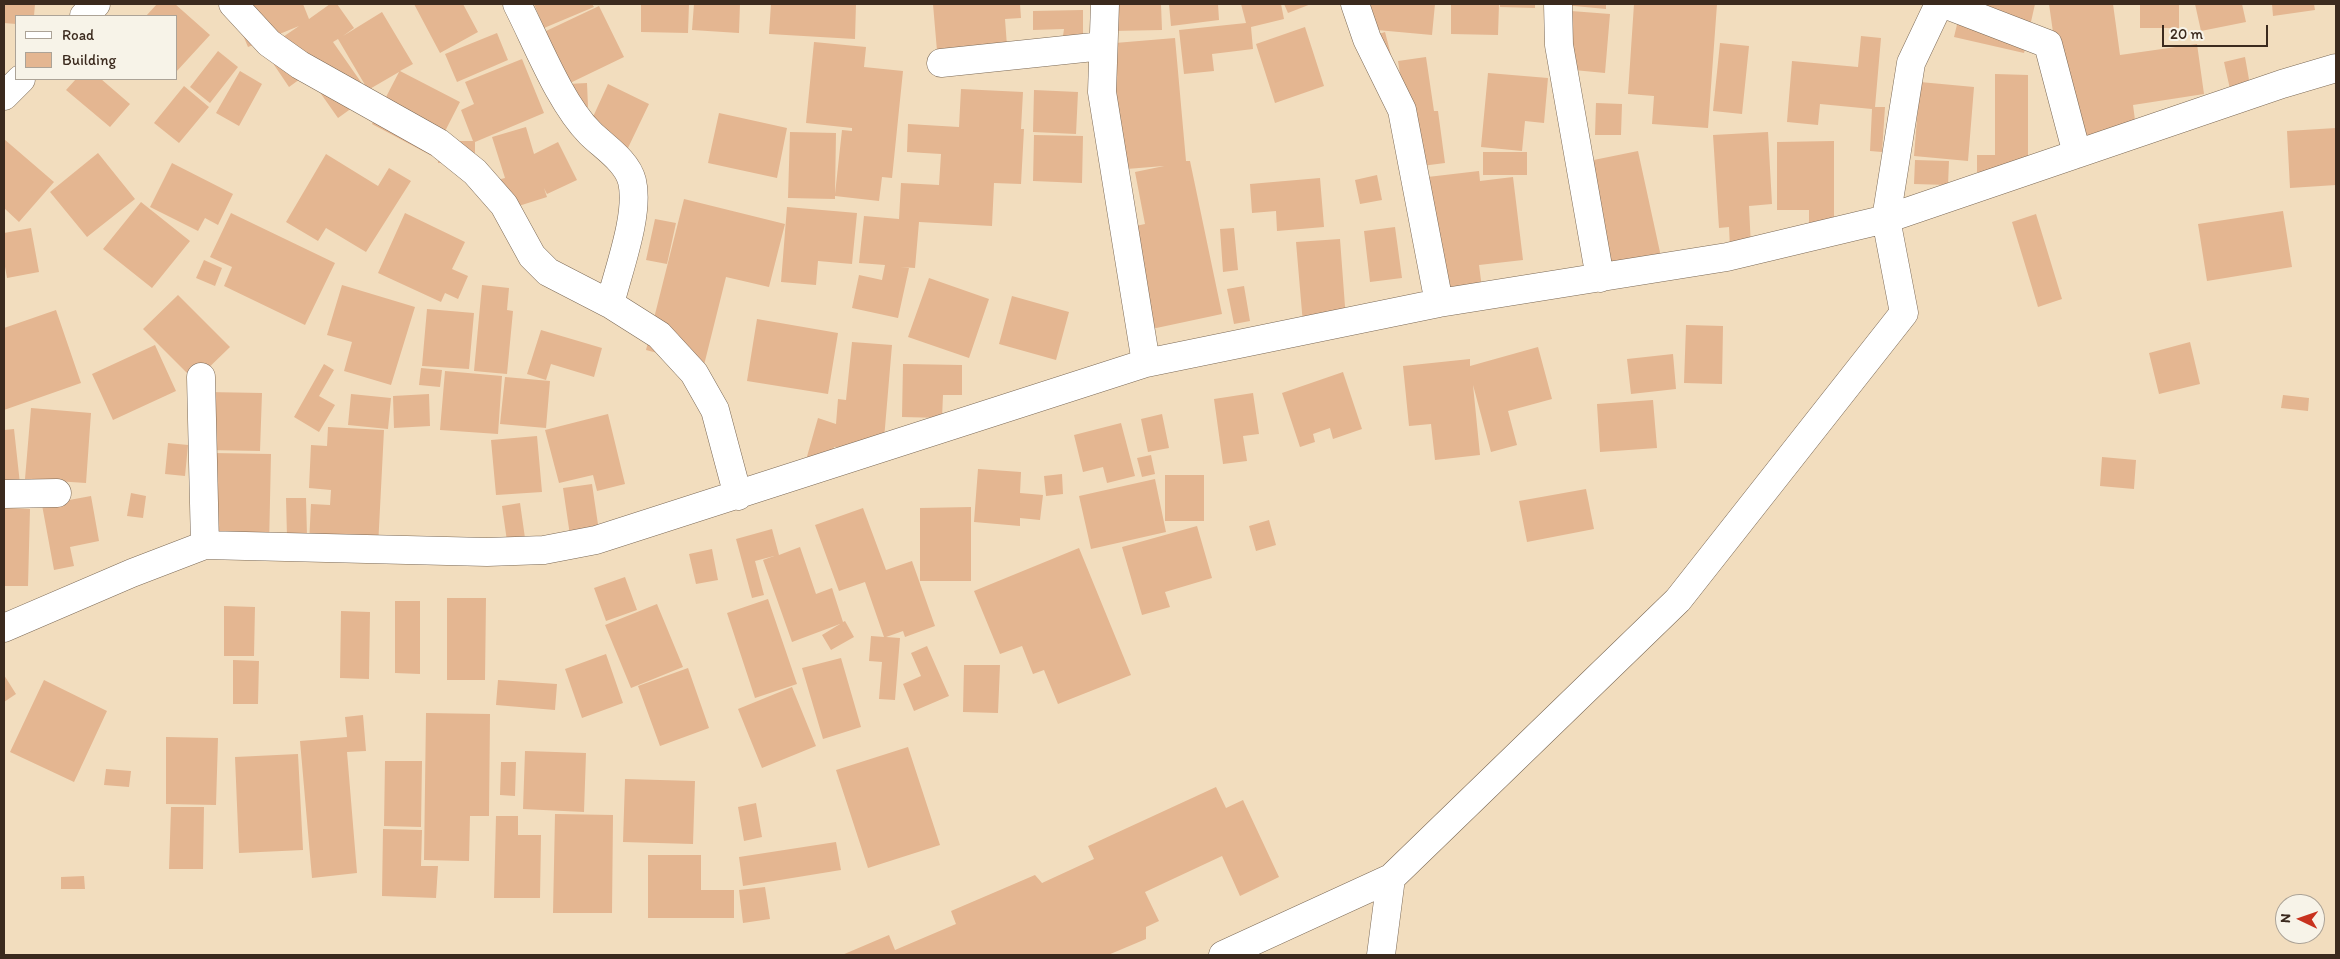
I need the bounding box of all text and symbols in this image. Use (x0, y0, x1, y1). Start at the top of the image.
legend (15, 15, 178, 80)
scale bar (2165, 15, 2271, 47)
text: 20 m (2170, 25, 2203, 43)
text: Road (62, 26, 94, 44)
text: Building (62, 51, 116, 69)
north arrow (2275, 894, 2325, 944)
text: N (2277, 913, 2294, 923)

